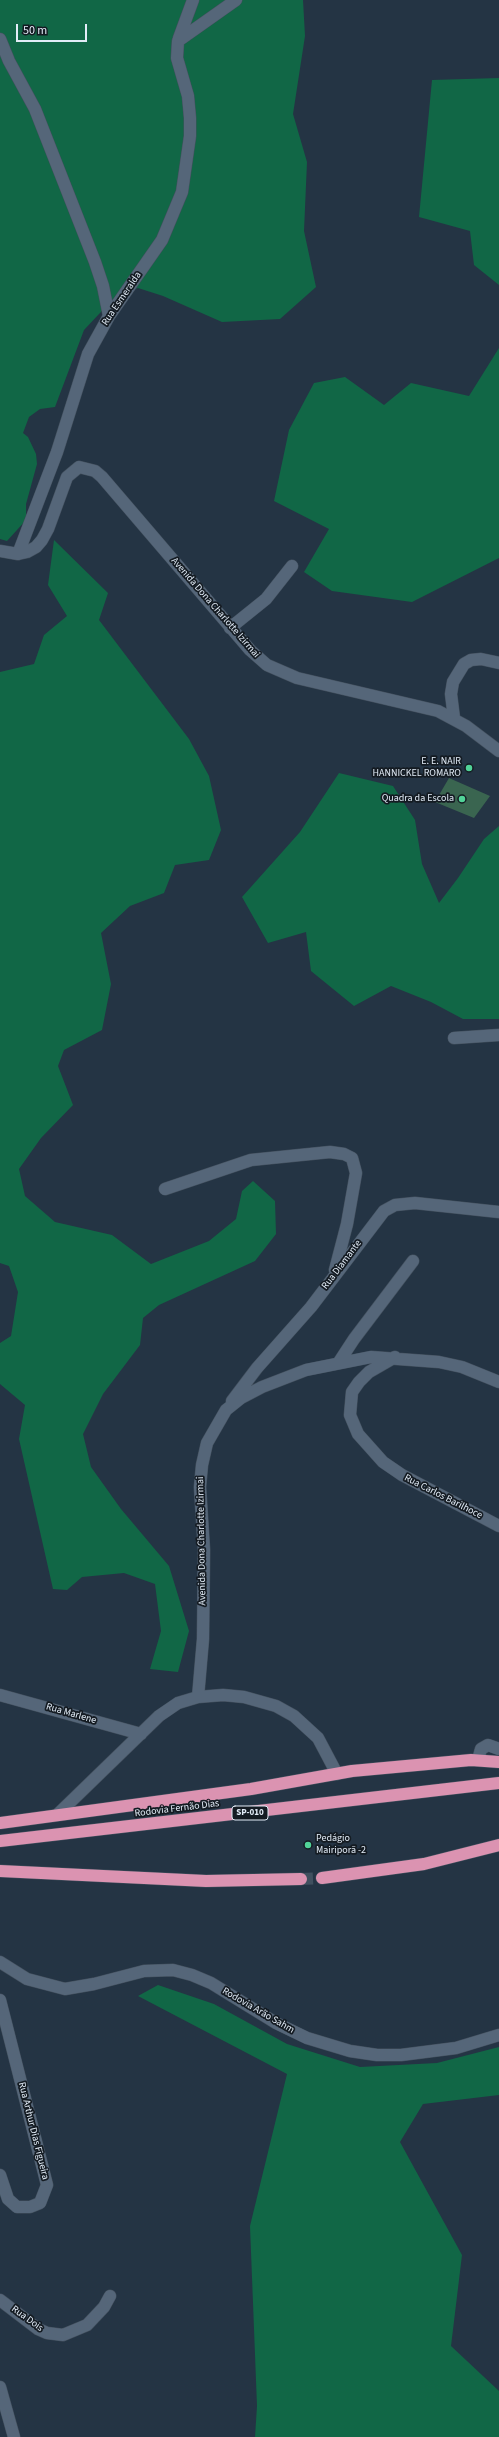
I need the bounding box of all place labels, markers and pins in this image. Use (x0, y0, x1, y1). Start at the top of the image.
place label: E. E. NAIR HANNICKEL ROMARO (372, 756, 461, 780)
marker: E. E. NAIR HANNICKEL ROMARO (464, 763, 474, 773)
place label: Quadra da Escola (382, 793, 454, 805)
marker: Quadra da Escola (457, 794, 467, 804)
place label: Pedágio Mairiporã -2 (316, 1833, 366, 1856)
marker: Pedágio Mairiporã -2 (303, 1840, 313, 1850)

